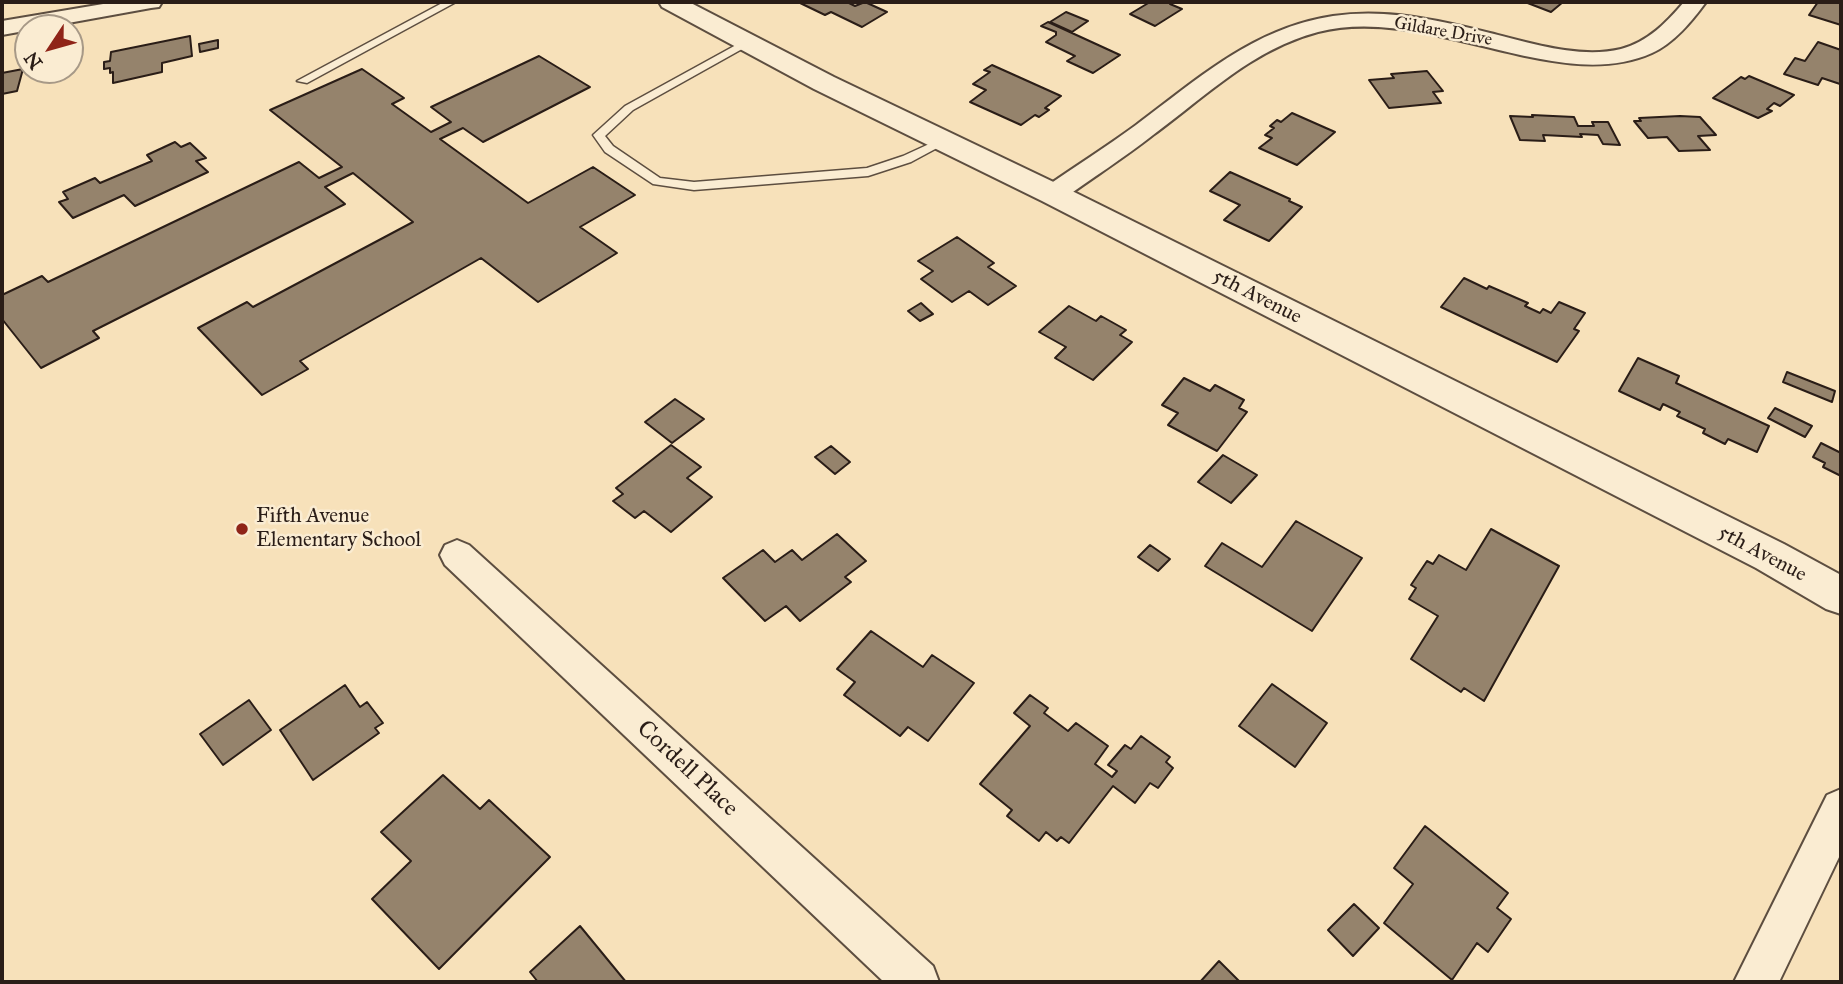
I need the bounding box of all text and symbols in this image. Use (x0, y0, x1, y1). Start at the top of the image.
street label: Gildare Drive (1392, 13, 1494, 51)
north arrow (14, 14, 84, 84)
text: N (19, 47, 47, 74)
street label: 5th Avenue (1208, 264, 1306, 330)
place label: Fifth Avenue Elementary School (256, 504, 421, 554)
street label: 5th Avenue (1714, 520, 1810, 588)
marker: Fifth Avenue Elementary School (234, 521, 250, 537)
street label: Cordell Place (630, 715, 744, 823)

